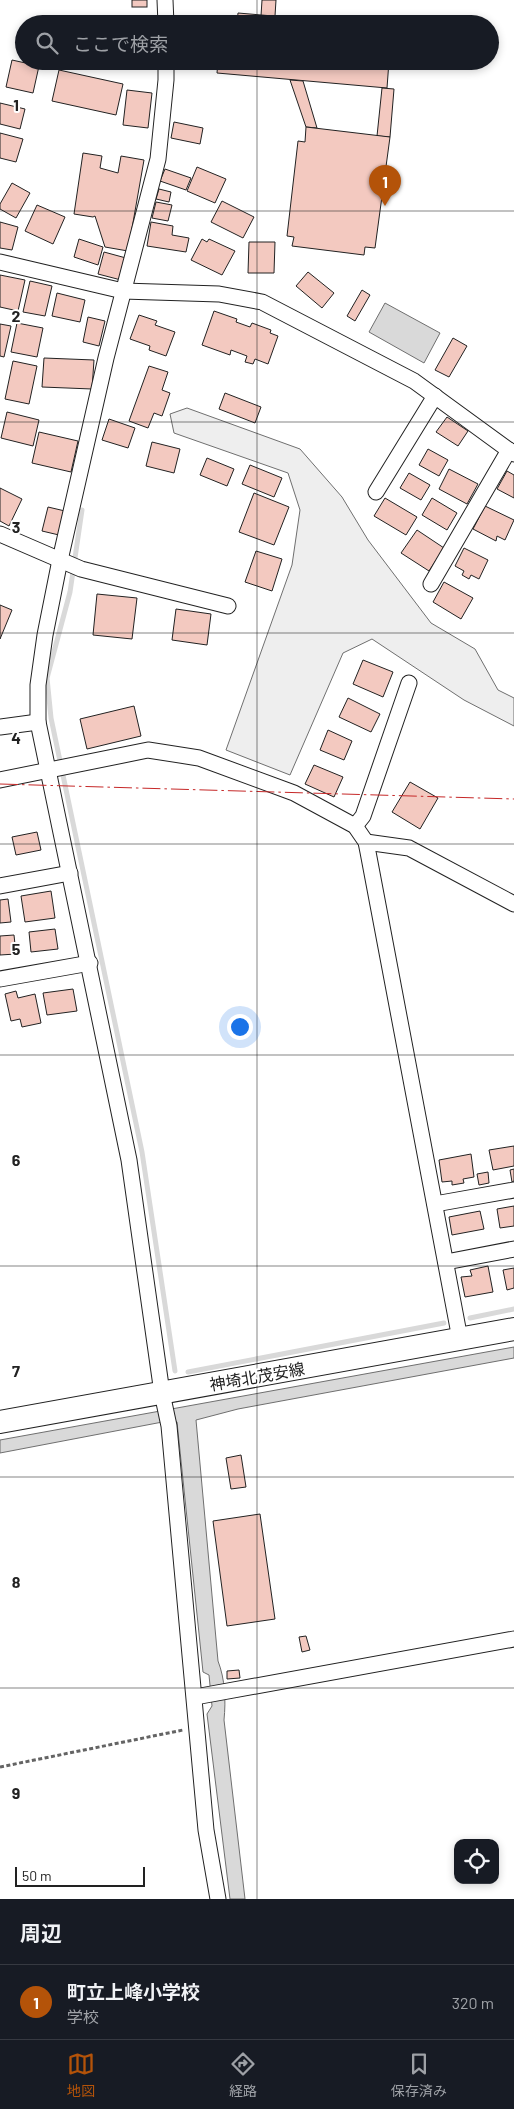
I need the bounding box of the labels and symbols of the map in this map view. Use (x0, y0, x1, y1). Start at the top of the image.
text: 1 (13, 95, 19, 114)
pin: 1 (369, 165, 401, 206)
text: 2 (12, 306, 21, 325)
text: 3 (12, 517, 20, 536)
text: 4 (11, 728, 21, 747)
text: 5 (12, 939, 21, 958)
your location (227, 1014, 253, 1040)
text: 6 (12, 1150, 21, 1169)
street label: 神埼北茂安線 (208, 1358, 306, 1394)
text: 7 (12, 1361, 20, 1380)
text: 8 (12, 1572, 21, 1591)
text: 9 (12, 1783, 20, 1802)
scale bar (15, 1864, 145, 1887)

